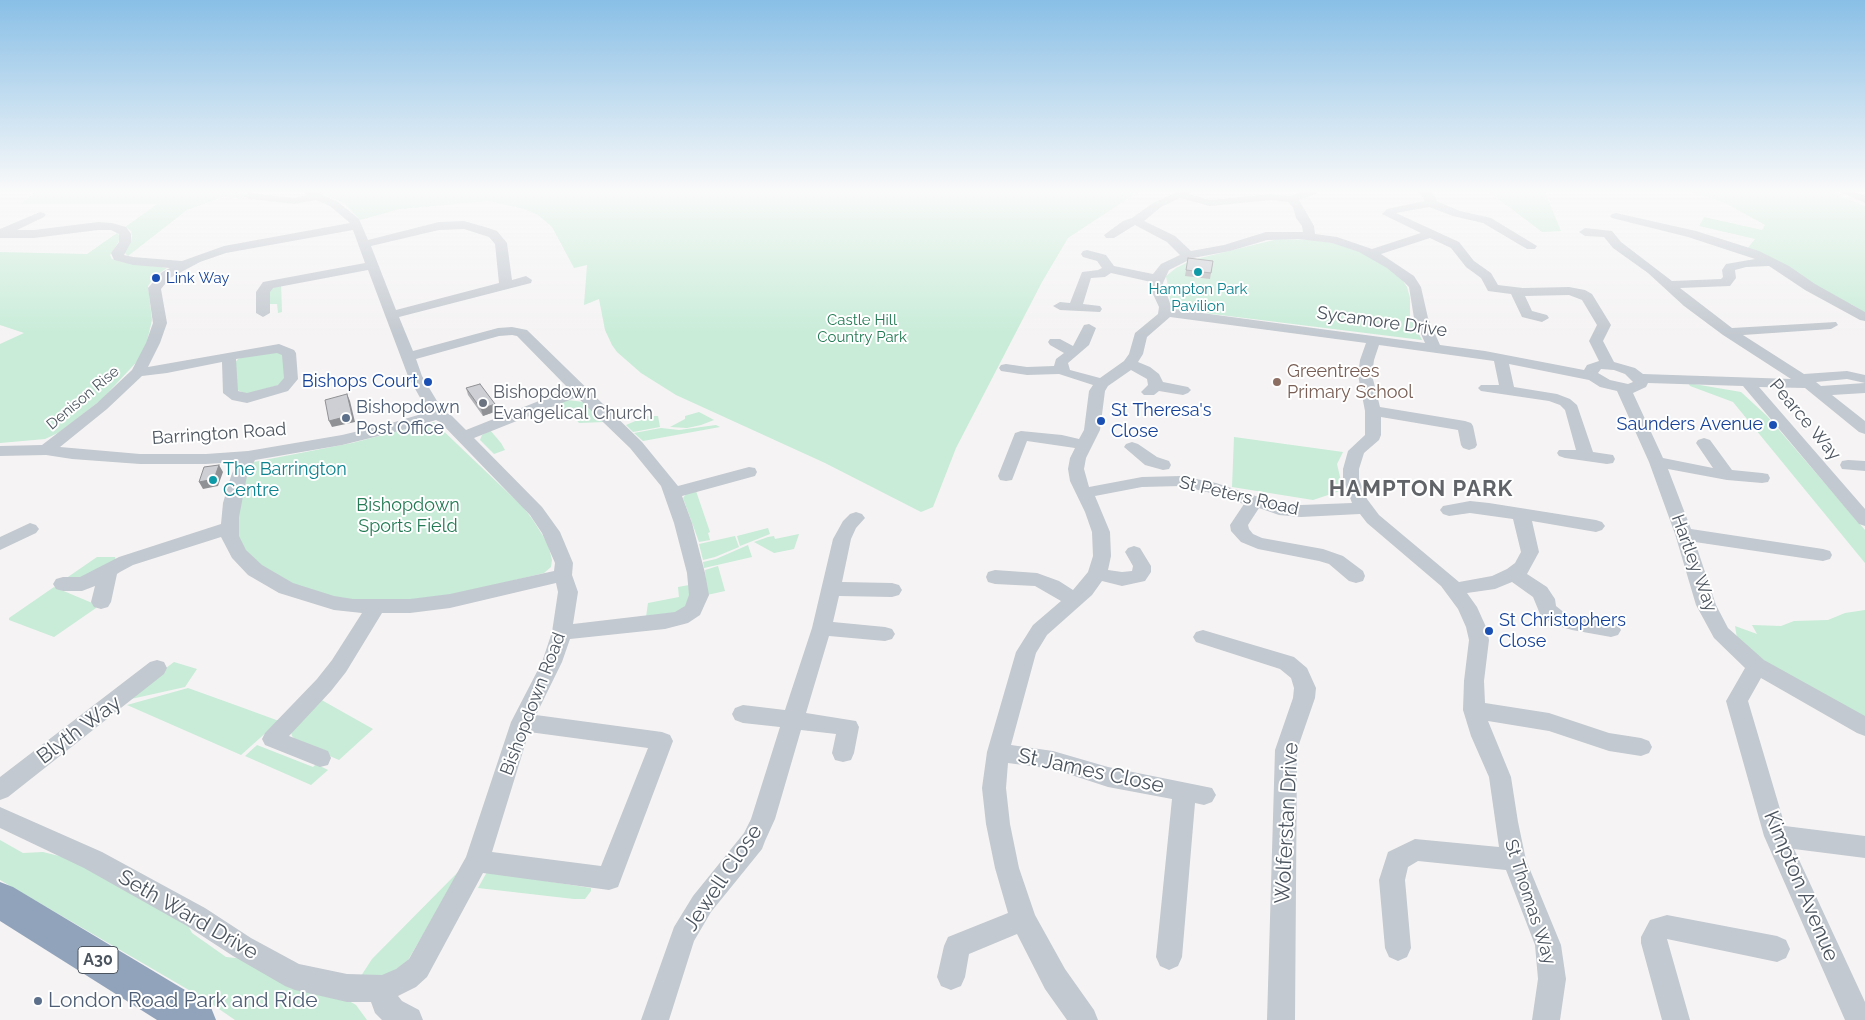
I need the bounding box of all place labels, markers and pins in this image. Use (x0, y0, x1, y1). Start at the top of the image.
marker: Hampton Park Pavilion (1192, 266, 1204, 278)
place label: Link Way (166, 269, 230, 287)
marker: Link Way (150, 272, 162, 284)
place label: Hampton Park Pavilion (1148, 280, 1248, 315)
place label: Greentrees Primary School (1287, 361, 1413, 404)
place label: Bishops Court (302, 371, 418, 393)
marker: Bishops Court (422, 376, 434, 388)
marker: Greentrees Primary School (1271, 376, 1283, 388)
place label: Bishopdown Evangelical Church (493, 382, 653, 424)
place label: Bishopdown Post Office (356, 397, 460, 439)
marker: Bishopdown Evangelical Church (477, 397, 489, 409)
place label: St Theresa's Close (1111, 400, 1211, 442)
marker: Bishopdown Post Office (340, 412, 352, 424)
place label: Saunders Avenue (1617, 414, 1763, 436)
marker: St Theresa's Close (1095, 415, 1107, 427)
marker: Saunders Avenue (1767, 419, 1779, 431)
place label: The Barrington Centre (223, 459, 347, 502)
marker: The Barrington Centre (207, 474, 219, 486)
place label: St Christophers Close (1499, 610, 1626, 652)
marker: St Christophers Close (1483, 625, 1495, 637)
place label: London Road Park and Ride (48, 988, 318, 1014)
marker: London Road Park and Ride (32, 995, 44, 1007)

